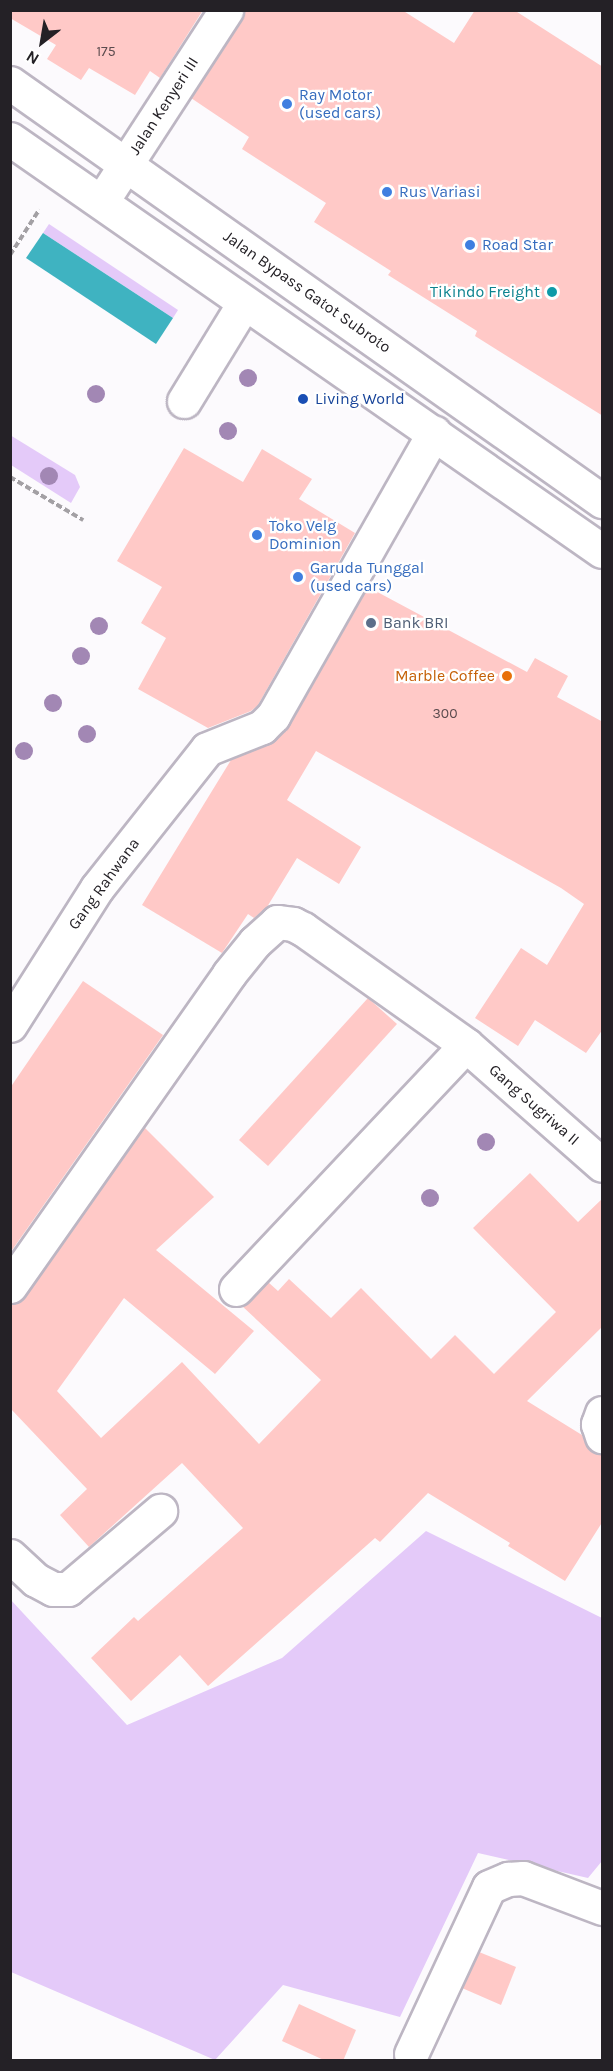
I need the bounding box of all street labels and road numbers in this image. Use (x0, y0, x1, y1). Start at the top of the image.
street label: Jalan Kenyeri III (125, 53, 203, 159)
street label: Jalan Bypass Gatot Subroto (220, 227, 394, 357)
street label: Gang Rahwana (64, 834, 144, 934)
street label: Gang Sugriwa II (485, 1060, 583, 1150)

